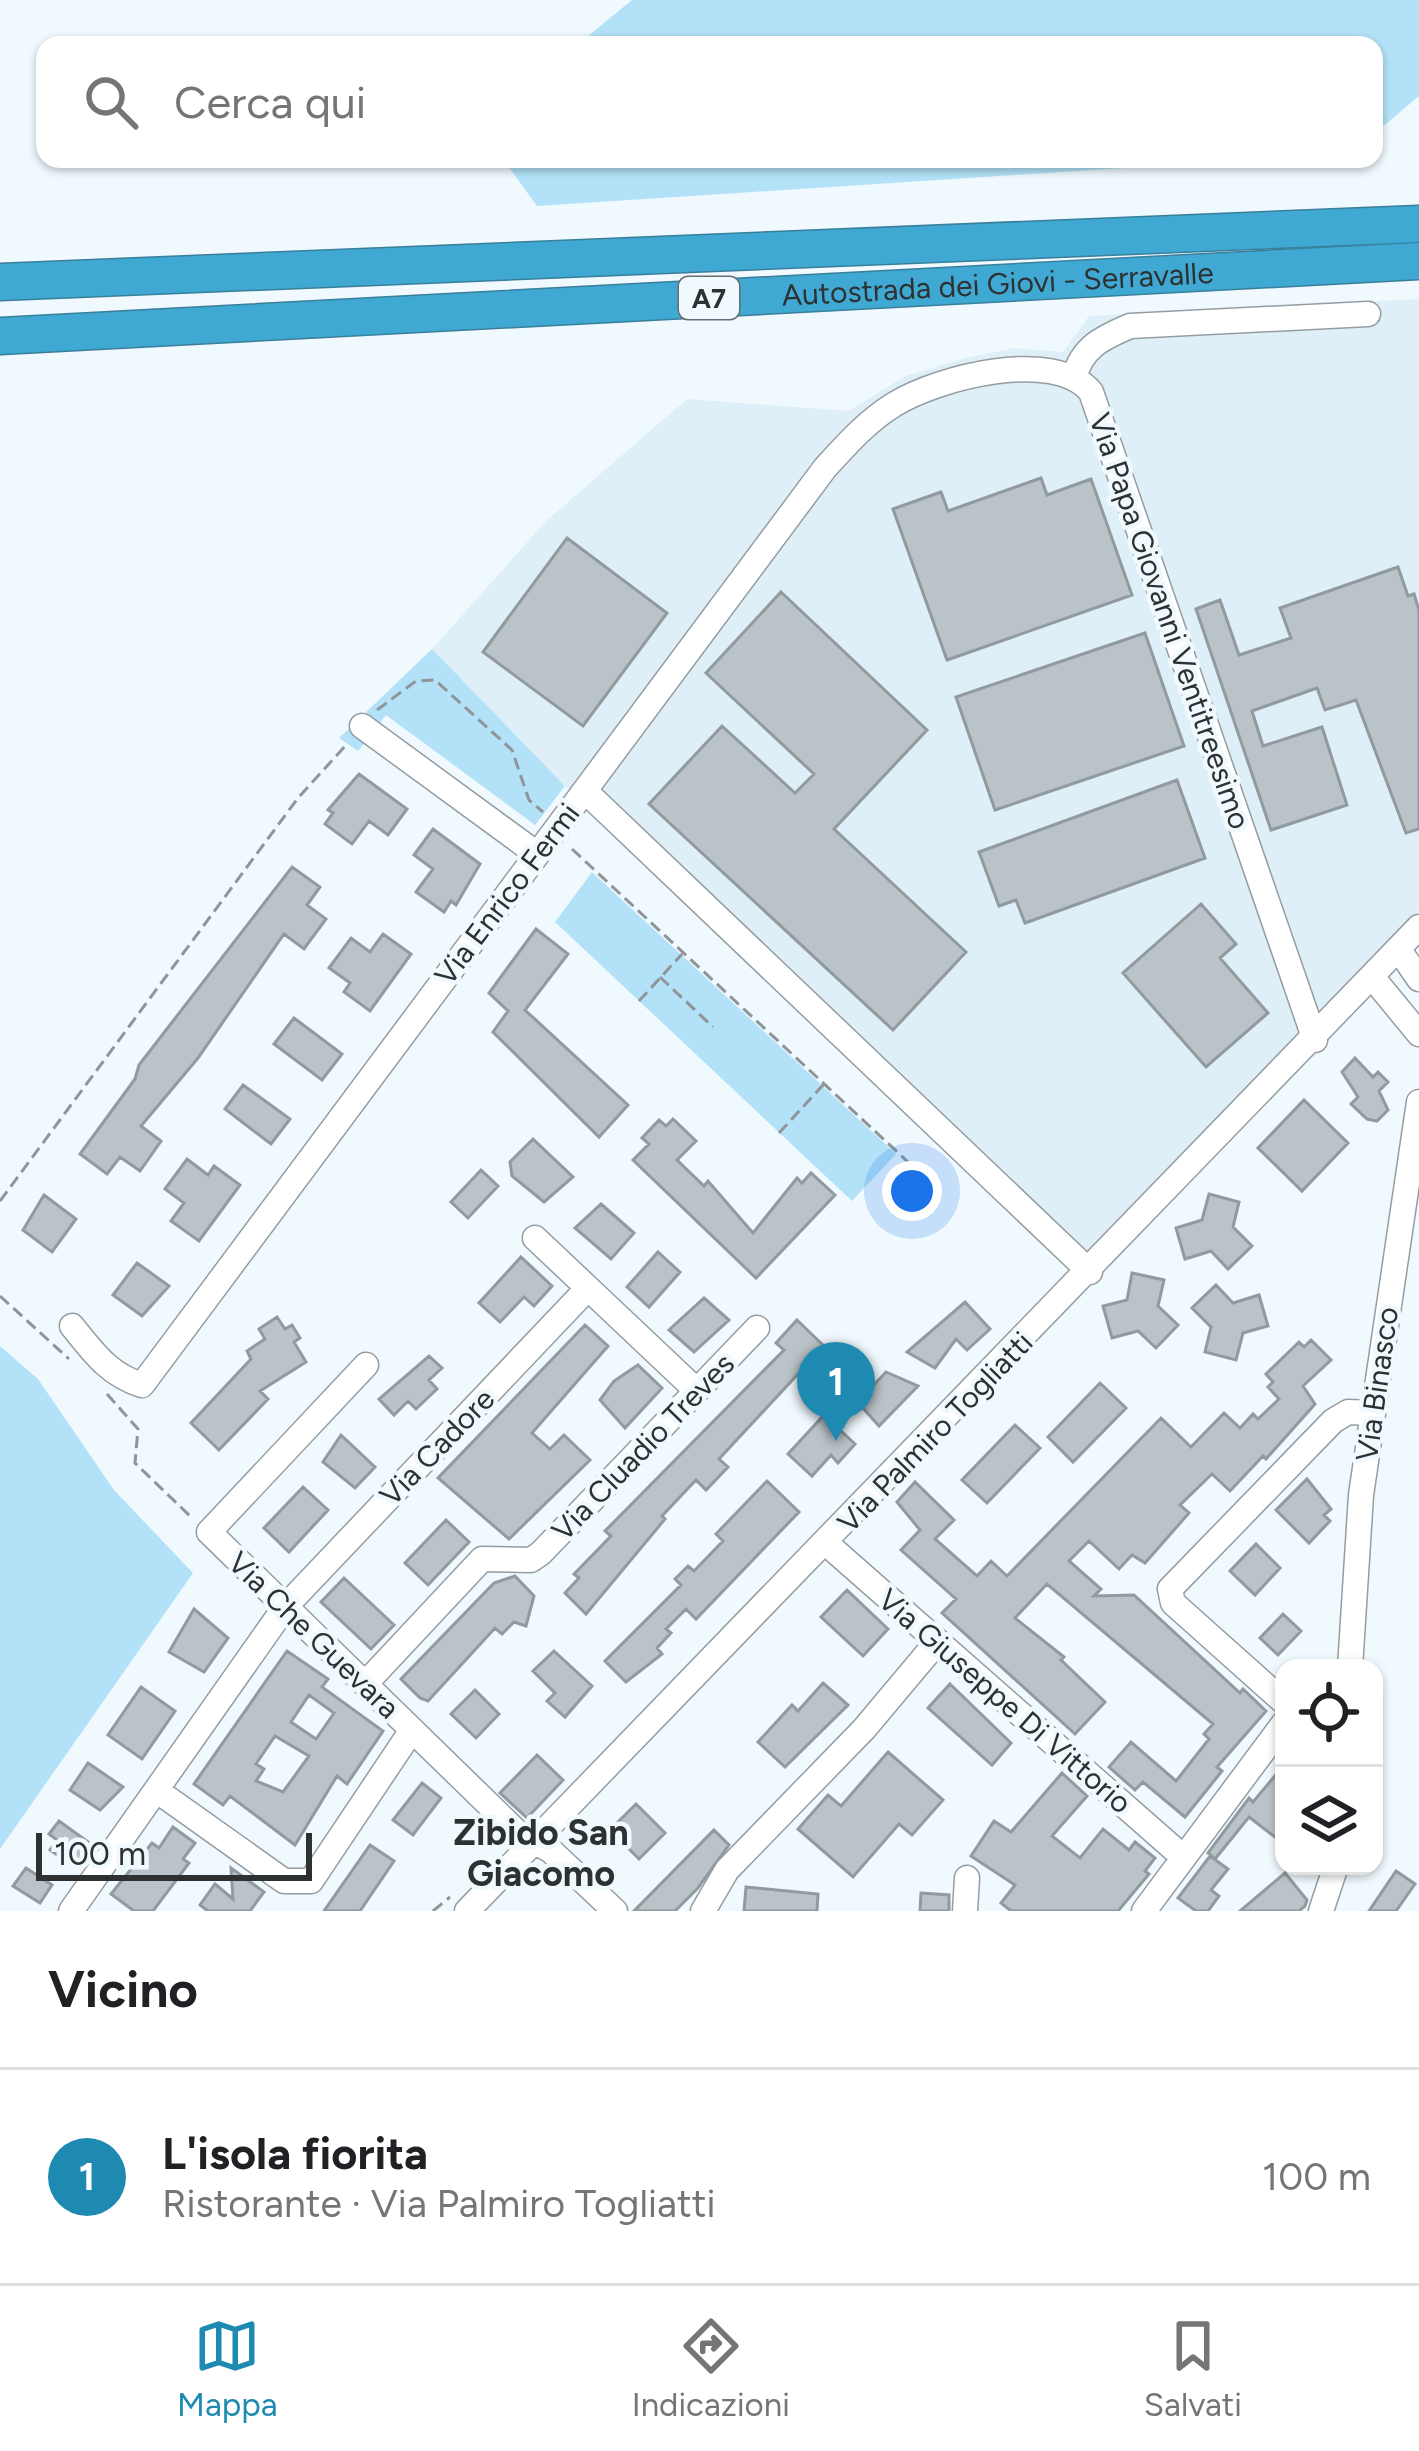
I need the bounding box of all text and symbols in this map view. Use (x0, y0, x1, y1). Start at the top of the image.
search box (36, 36, 1383, 168)
icon: search (78, 69, 144, 135)
text: Cerca qui (174, 75, 366, 129)
street label: Autostrada dei Giovi - Serravalle (781, 253, 1214, 313)
road number: A7 (679, 277, 739, 319)
street label: Via Papa Giovanni Ventitreesimo (1081, 408, 1259, 834)
street label: Via Enrico Fermi (427, 796, 587, 992)
your location (882, 1161, 942, 1221)
street label: Via Binasco (1348, 1304, 1406, 1464)
street label: Via Palmiro Togliatti (830, 1324, 1040, 1540)
pin: 1 (797, 1342, 875, 1441)
street label: Via Cluadio Treves (544, 1345, 742, 1549)
street label: Via Cadore (372, 1381, 502, 1513)
street label: Via Che Guevara (221, 1544, 407, 1726)
street label: Via Giuseppe Di Vittorio (871, 1581, 1139, 1821)
map controls (1275, 1659, 1383, 1875)
button: locate (1275, 1659, 1383, 1767)
button: layers (1275, 1767, 1383, 1875)
district label: Zibido San Giacomo (453, 1811, 629, 1895)
scale bar (36, 1827, 312, 1880)
text: 100 m (54, 1834, 146, 1873)
text: Vicino (48, 1959, 198, 2020)
text: L'isola fiorita (162, 2126, 428, 2180)
text: 1 (79, 2153, 95, 2200)
text: 100 m (1262, 2153, 1371, 2200)
text: Ristorante · Via Palmiro Togliatti (162, 2180, 715, 2227)
tab: Mappa (177, 2313, 278, 2424)
tab: Indicazioni (632, 2313, 790, 2424)
tab: Salvati (1144, 2313, 1242, 2424)

